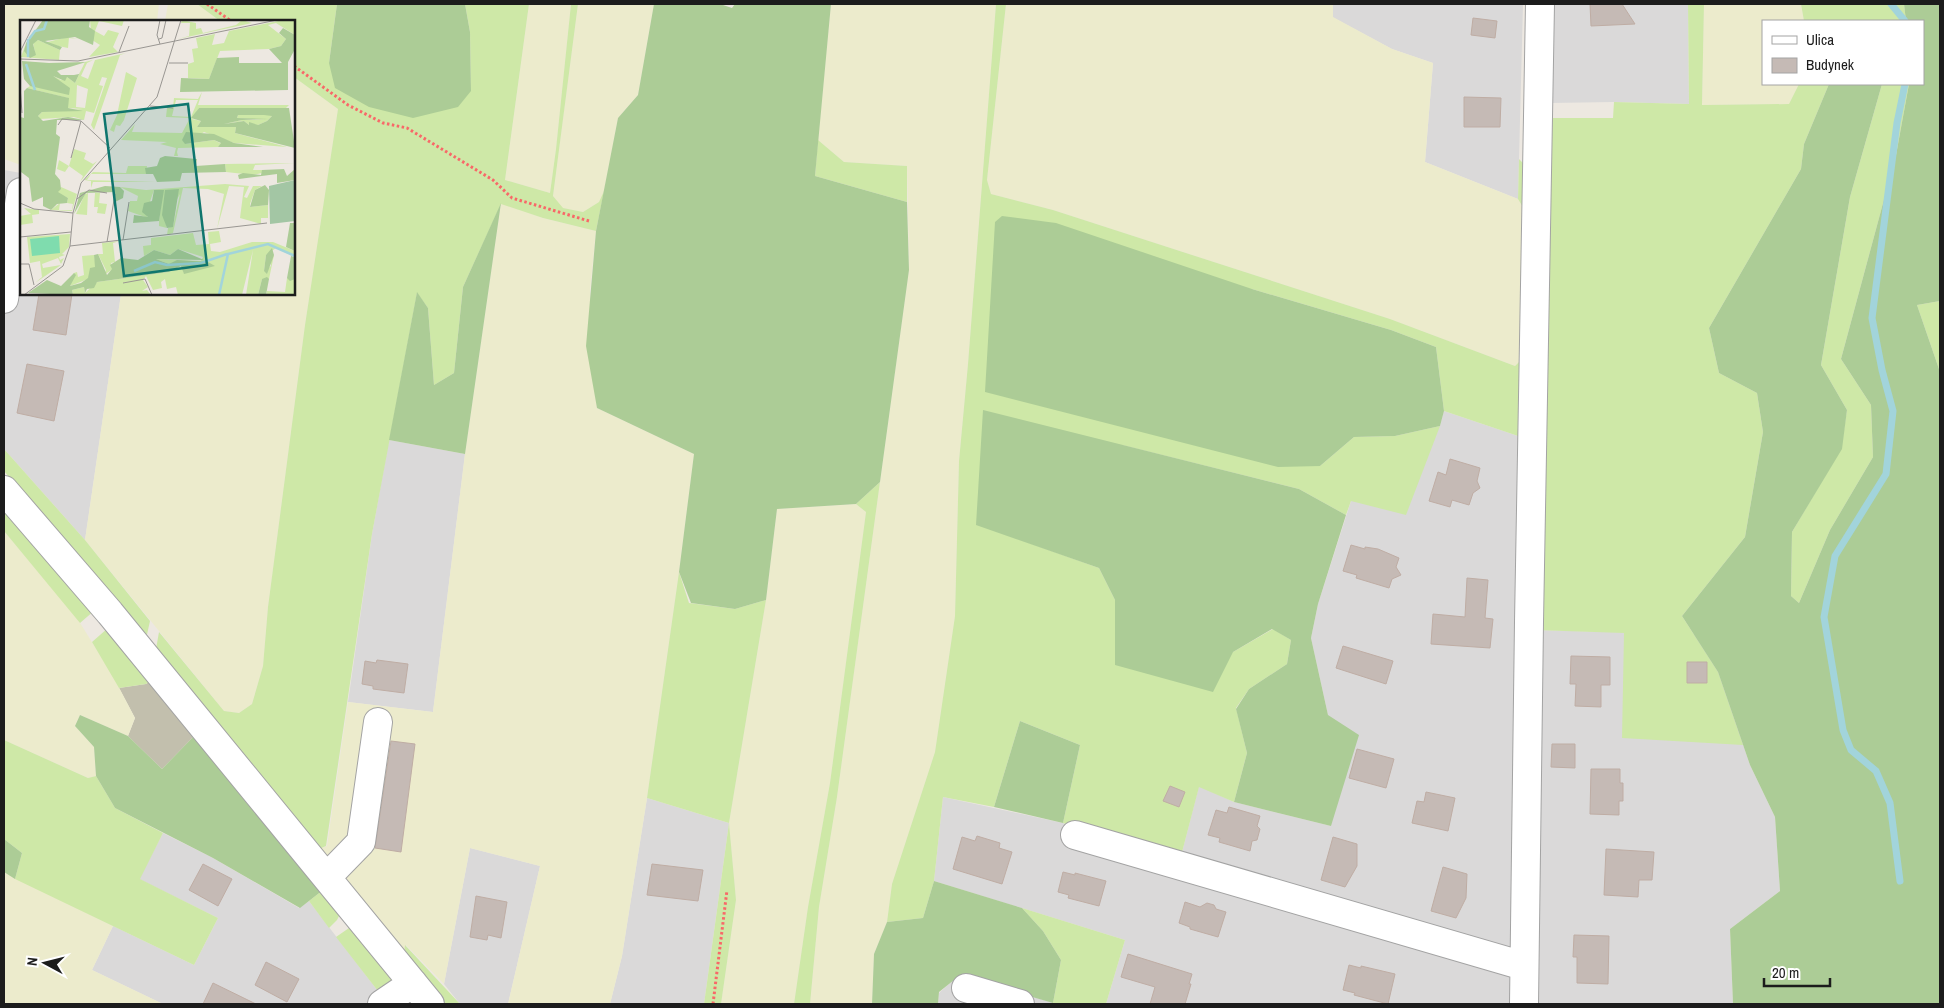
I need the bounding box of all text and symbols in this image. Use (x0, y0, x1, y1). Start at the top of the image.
inset map (20, 20, 295, 295)
legend (1762, 20, 1924, 85)
text: Ulica (1806, 29, 1834, 50)
text: Budynek (1806, 54, 1855, 75)
north arrow (20, 938, 70, 988)
text: N (23, 956, 42, 967)
scale bar (1764, 956, 1830, 988)
text: 20 m (1772, 962, 1799, 983)

